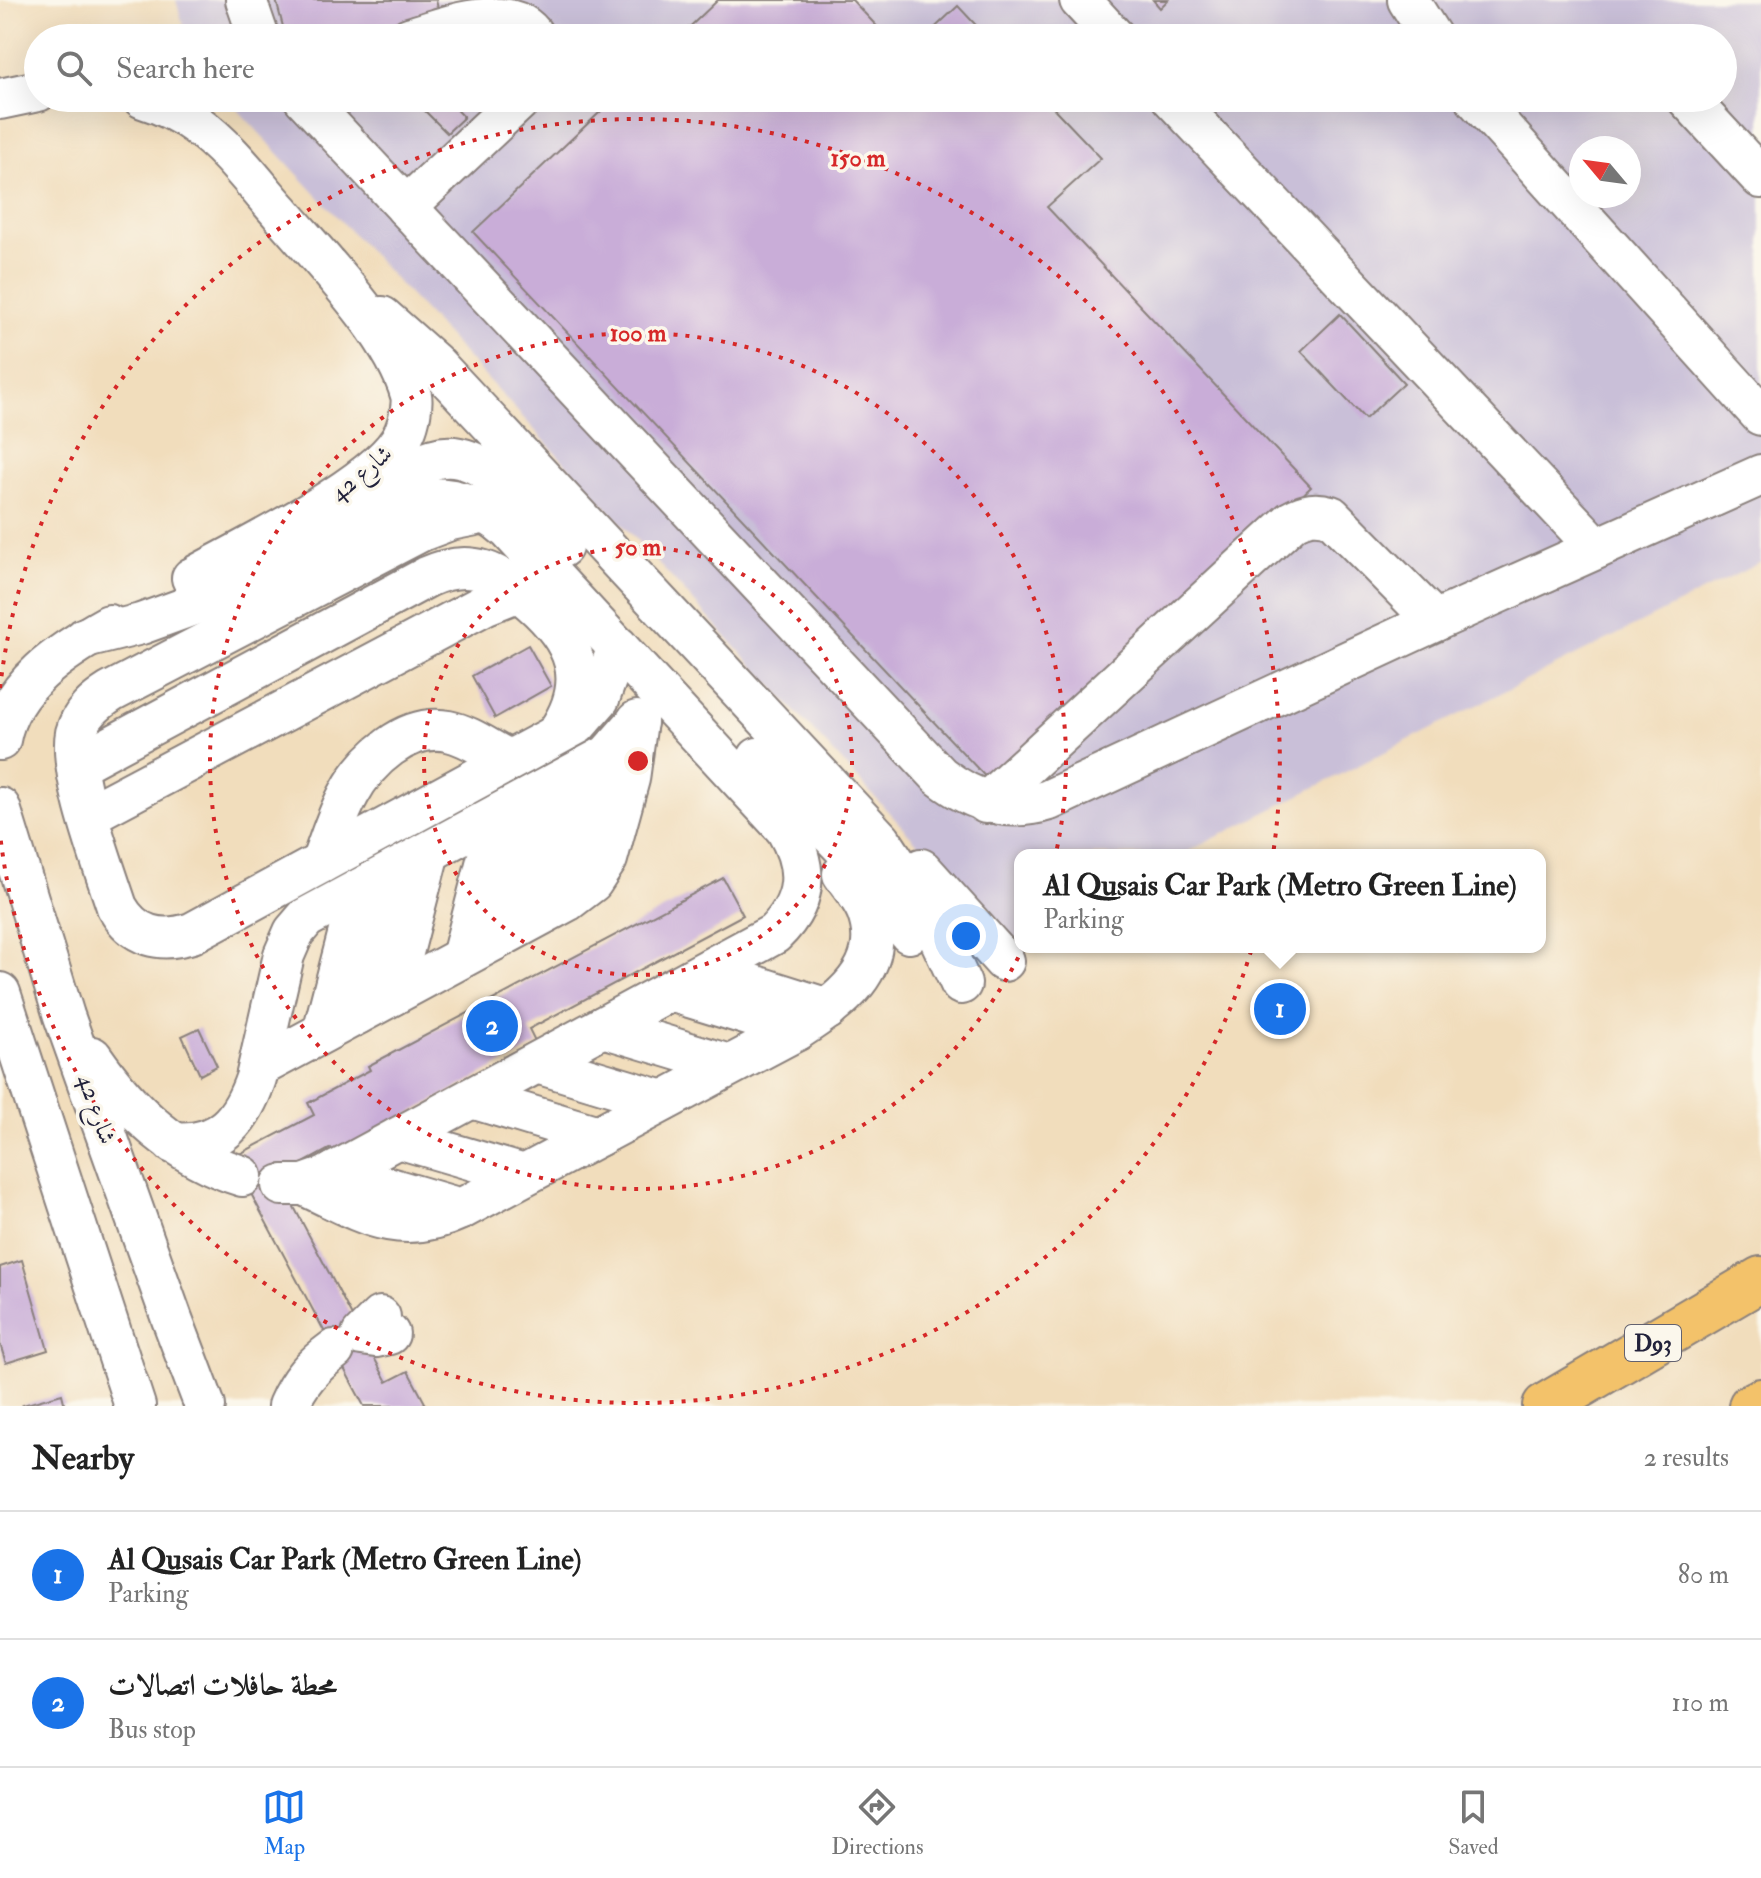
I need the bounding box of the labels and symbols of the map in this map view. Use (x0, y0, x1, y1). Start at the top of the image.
north arrow (1569, 136, 1641, 208)
text: 150 m (831, 143, 886, 174)
text: 100 m (610, 318, 667, 349)
street label: شارع 42 (324, 438, 401, 511)
text: 50 m (615, 532, 662, 563)
centre of rings (624, 747, 652, 775)
your location (946, 916, 986, 956)
pin: 1 (1254, 979, 1306, 1039)
pin: 2 (466, 996, 518, 1056)
street label: شارع 42 (66, 1070, 123, 1149)
road number: D93 (1625, 1325, 1681, 1361)

